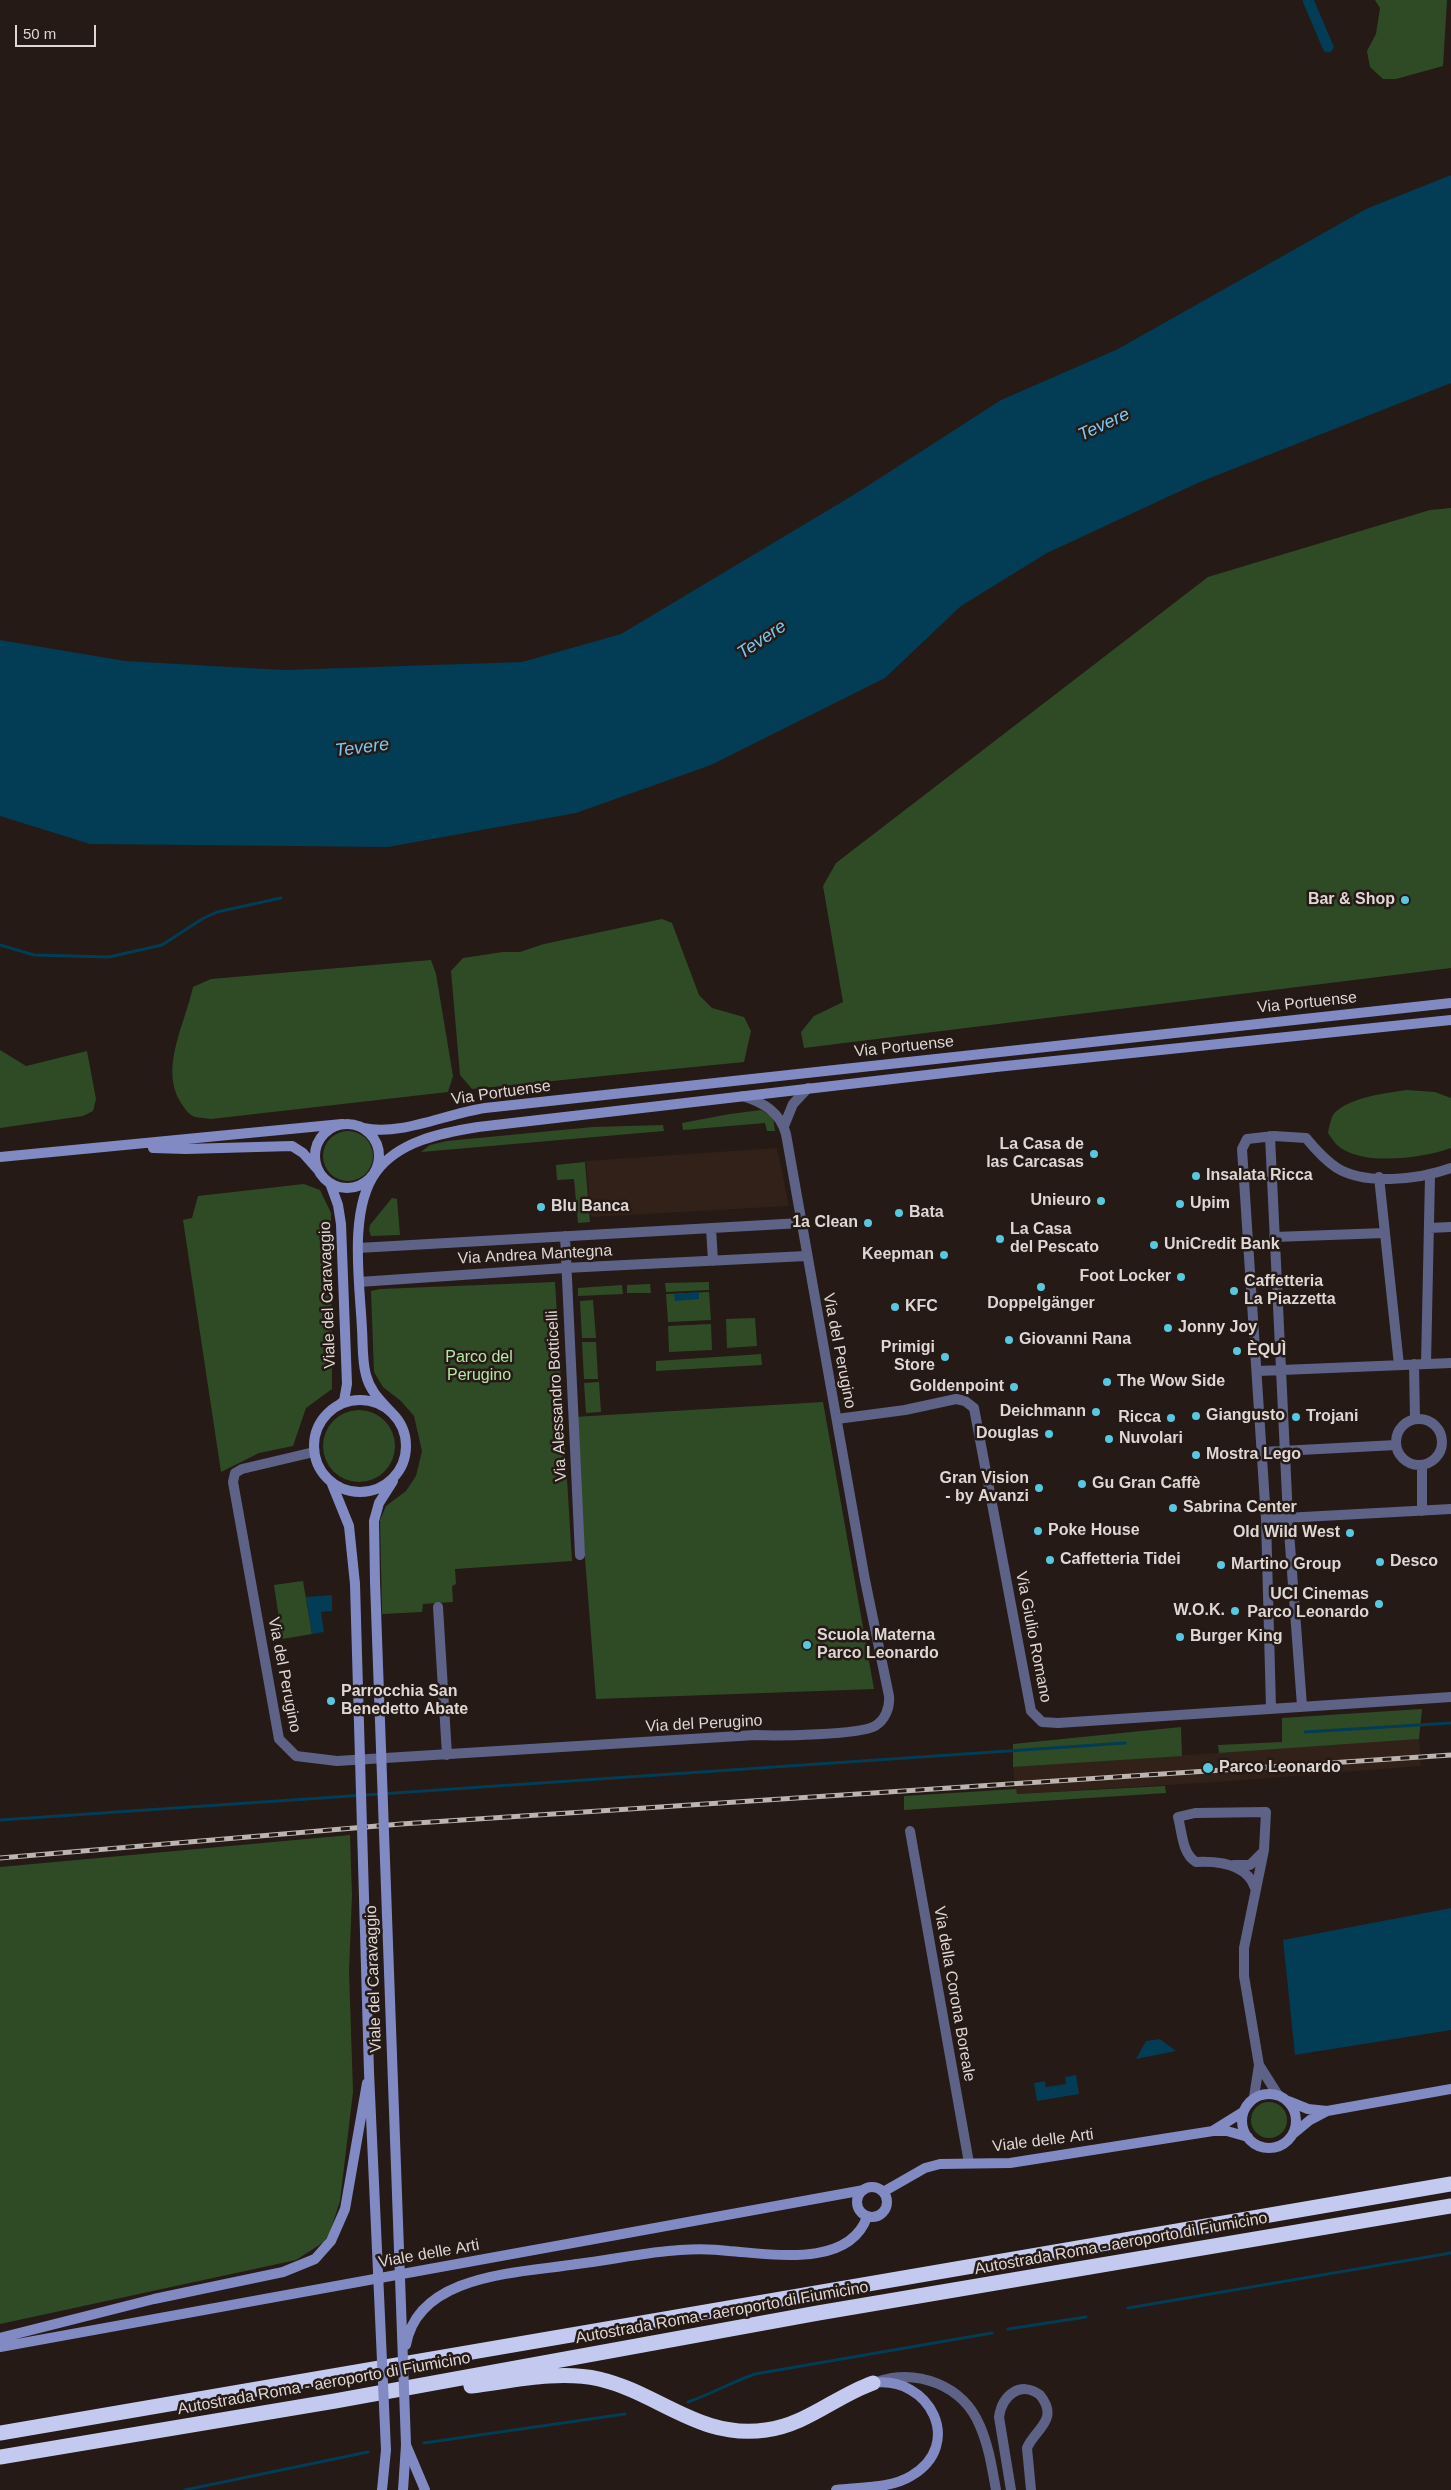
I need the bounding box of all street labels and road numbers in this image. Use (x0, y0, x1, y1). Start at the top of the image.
street label: Via Portuense (1256, 988, 1358, 1018)
street label: Via Portuense (853, 1032, 955, 1062)
street label: Via Portuense (450, 1077, 552, 1109)
street label: Viale del Caravaggio (316, 1221, 340, 1369)
street label: Via Andrea Mantegna (457, 1241, 613, 1269)
street label: Via del Perugino (818, 1292, 860, 1410)
street label: Via Alessandro Botticelli (543, 1310, 571, 1482)
street label: Via Giulio Romano (1011, 1570, 1055, 1704)
street label: Via del Perugino (263, 1616, 305, 1734)
street label: Via del Perugino (645, 1711, 763, 1737)
street label: Viale del Caravaggio (362, 1905, 386, 2053)
street label: Via della Corona Boreale (929, 1905, 979, 2083)
street label: Viale delle Arti (991, 2125, 1095, 2157)
street label: Autostrada Roma - aeroporto di Fiumicino (973, 2209, 1269, 2279)
street label: Viale delle Arti (377, 2236, 481, 2272)
street label: Autostrada Roma - aeroporto di Fiumicino (574, 2278, 870, 2348)
street label: Autostrada Roma - aeroporto di Fiumicino (176, 2349, 472, 2419)

